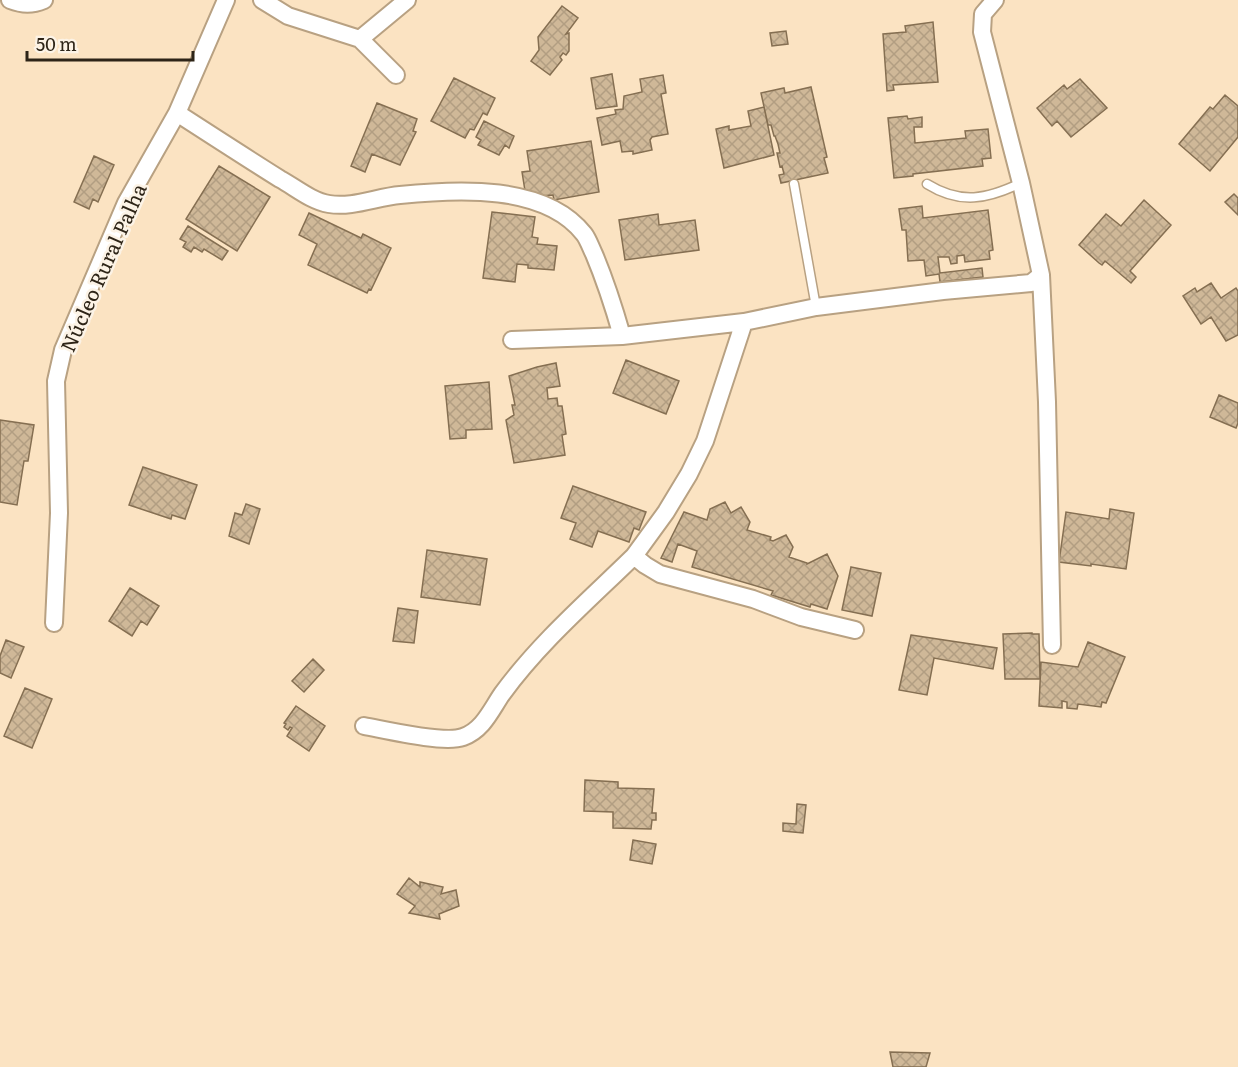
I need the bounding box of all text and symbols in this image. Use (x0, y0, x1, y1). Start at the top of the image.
scale bar (27, 24, 194, 62)
text: 50 m (36, 30, 77, 57)
street label: Núcleo Rural Palha (51, 178, 153, 356)

